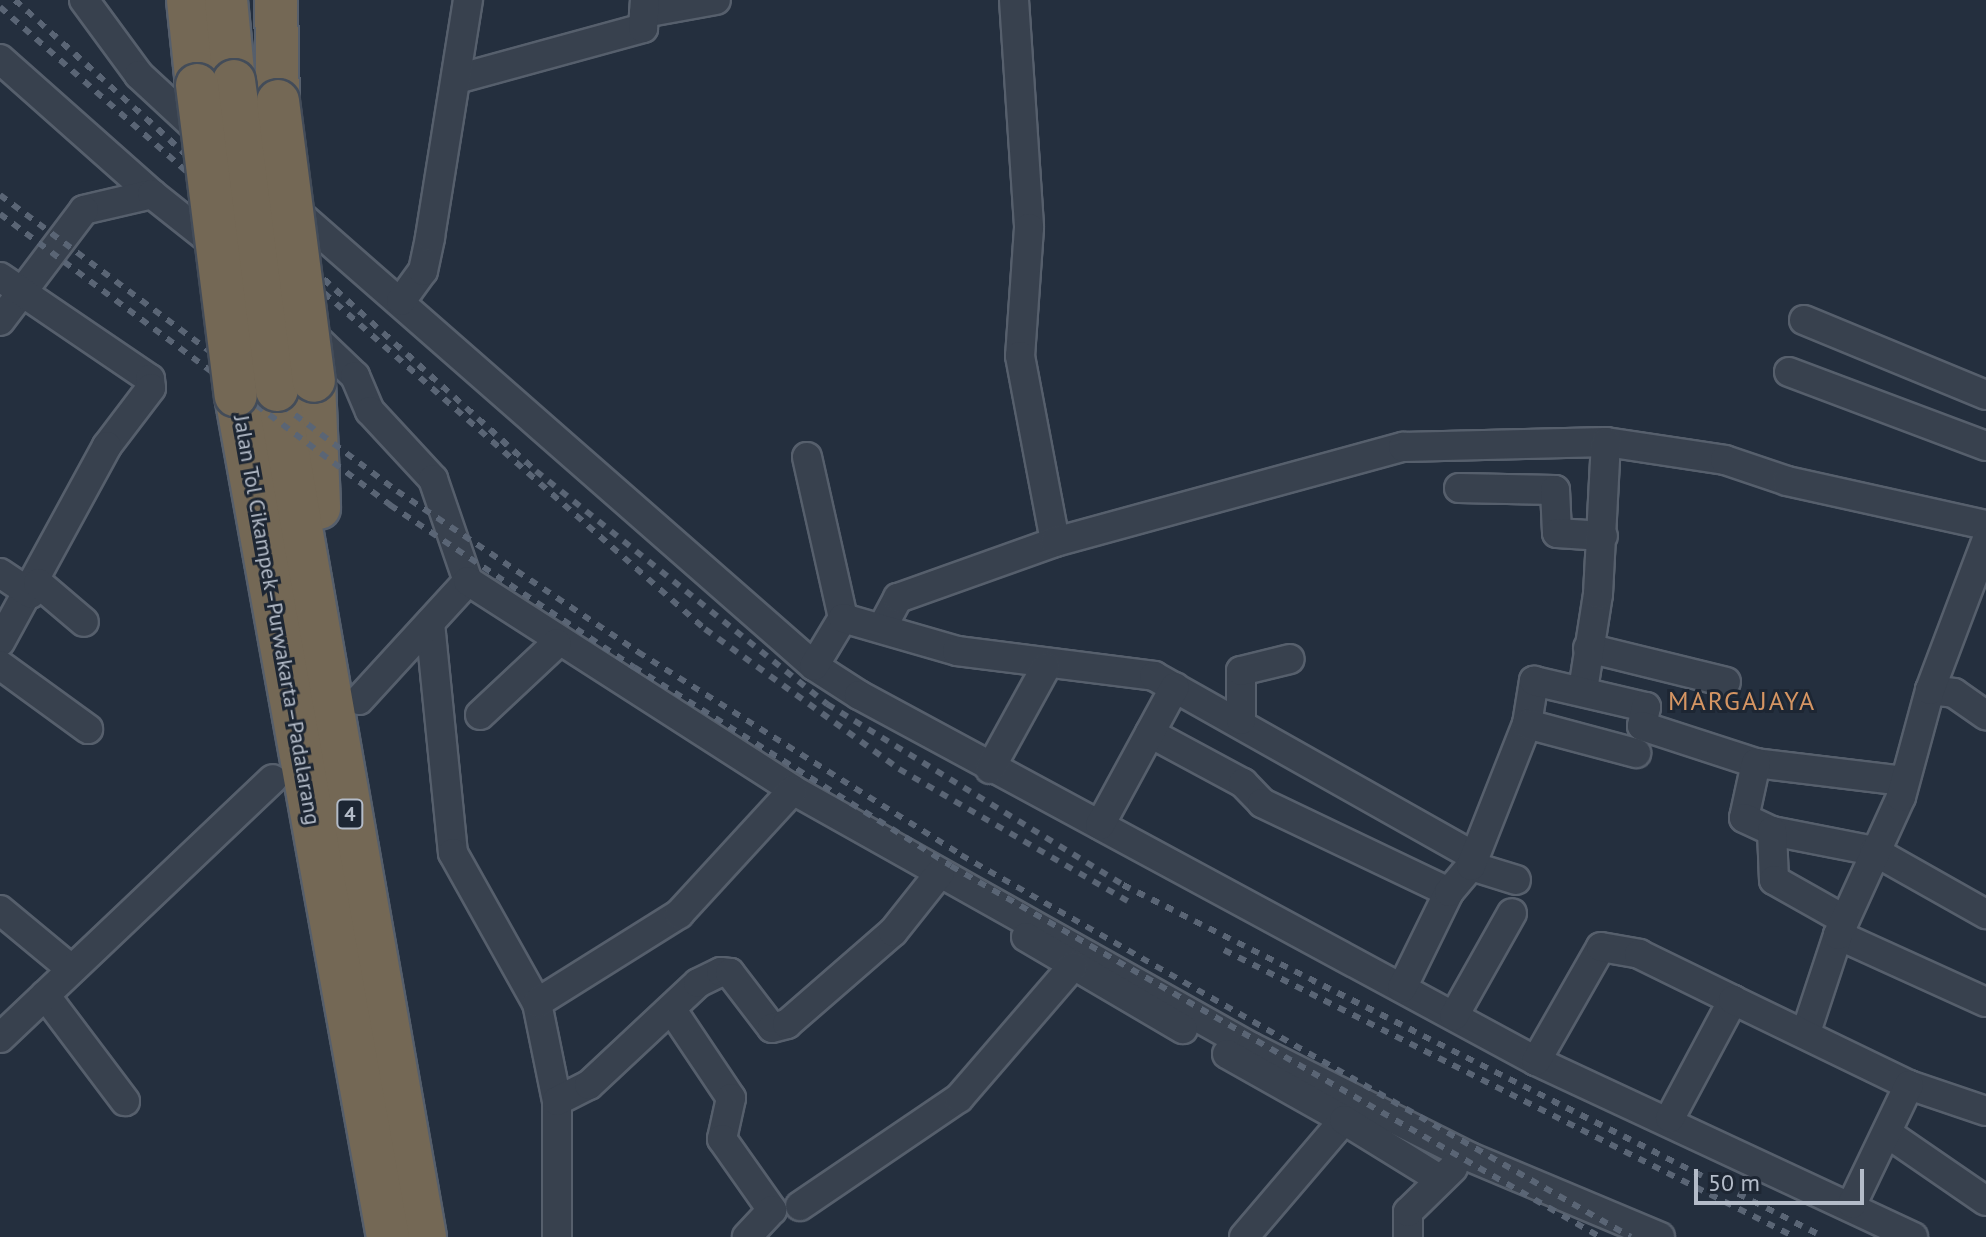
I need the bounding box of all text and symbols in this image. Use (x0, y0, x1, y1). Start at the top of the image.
street label: Jalan Tol Cikampek–Purwakarta–Padalarang (228, 413, 326, 827)
district label: MARGAJAYA (1668, 685, 1816, 717)
road number: 4 (336, 798, 364, 830)
scale bar (1698, 1153, 1868, 1203)
text: 50 m (1708, 1167, 1760, 1198)

